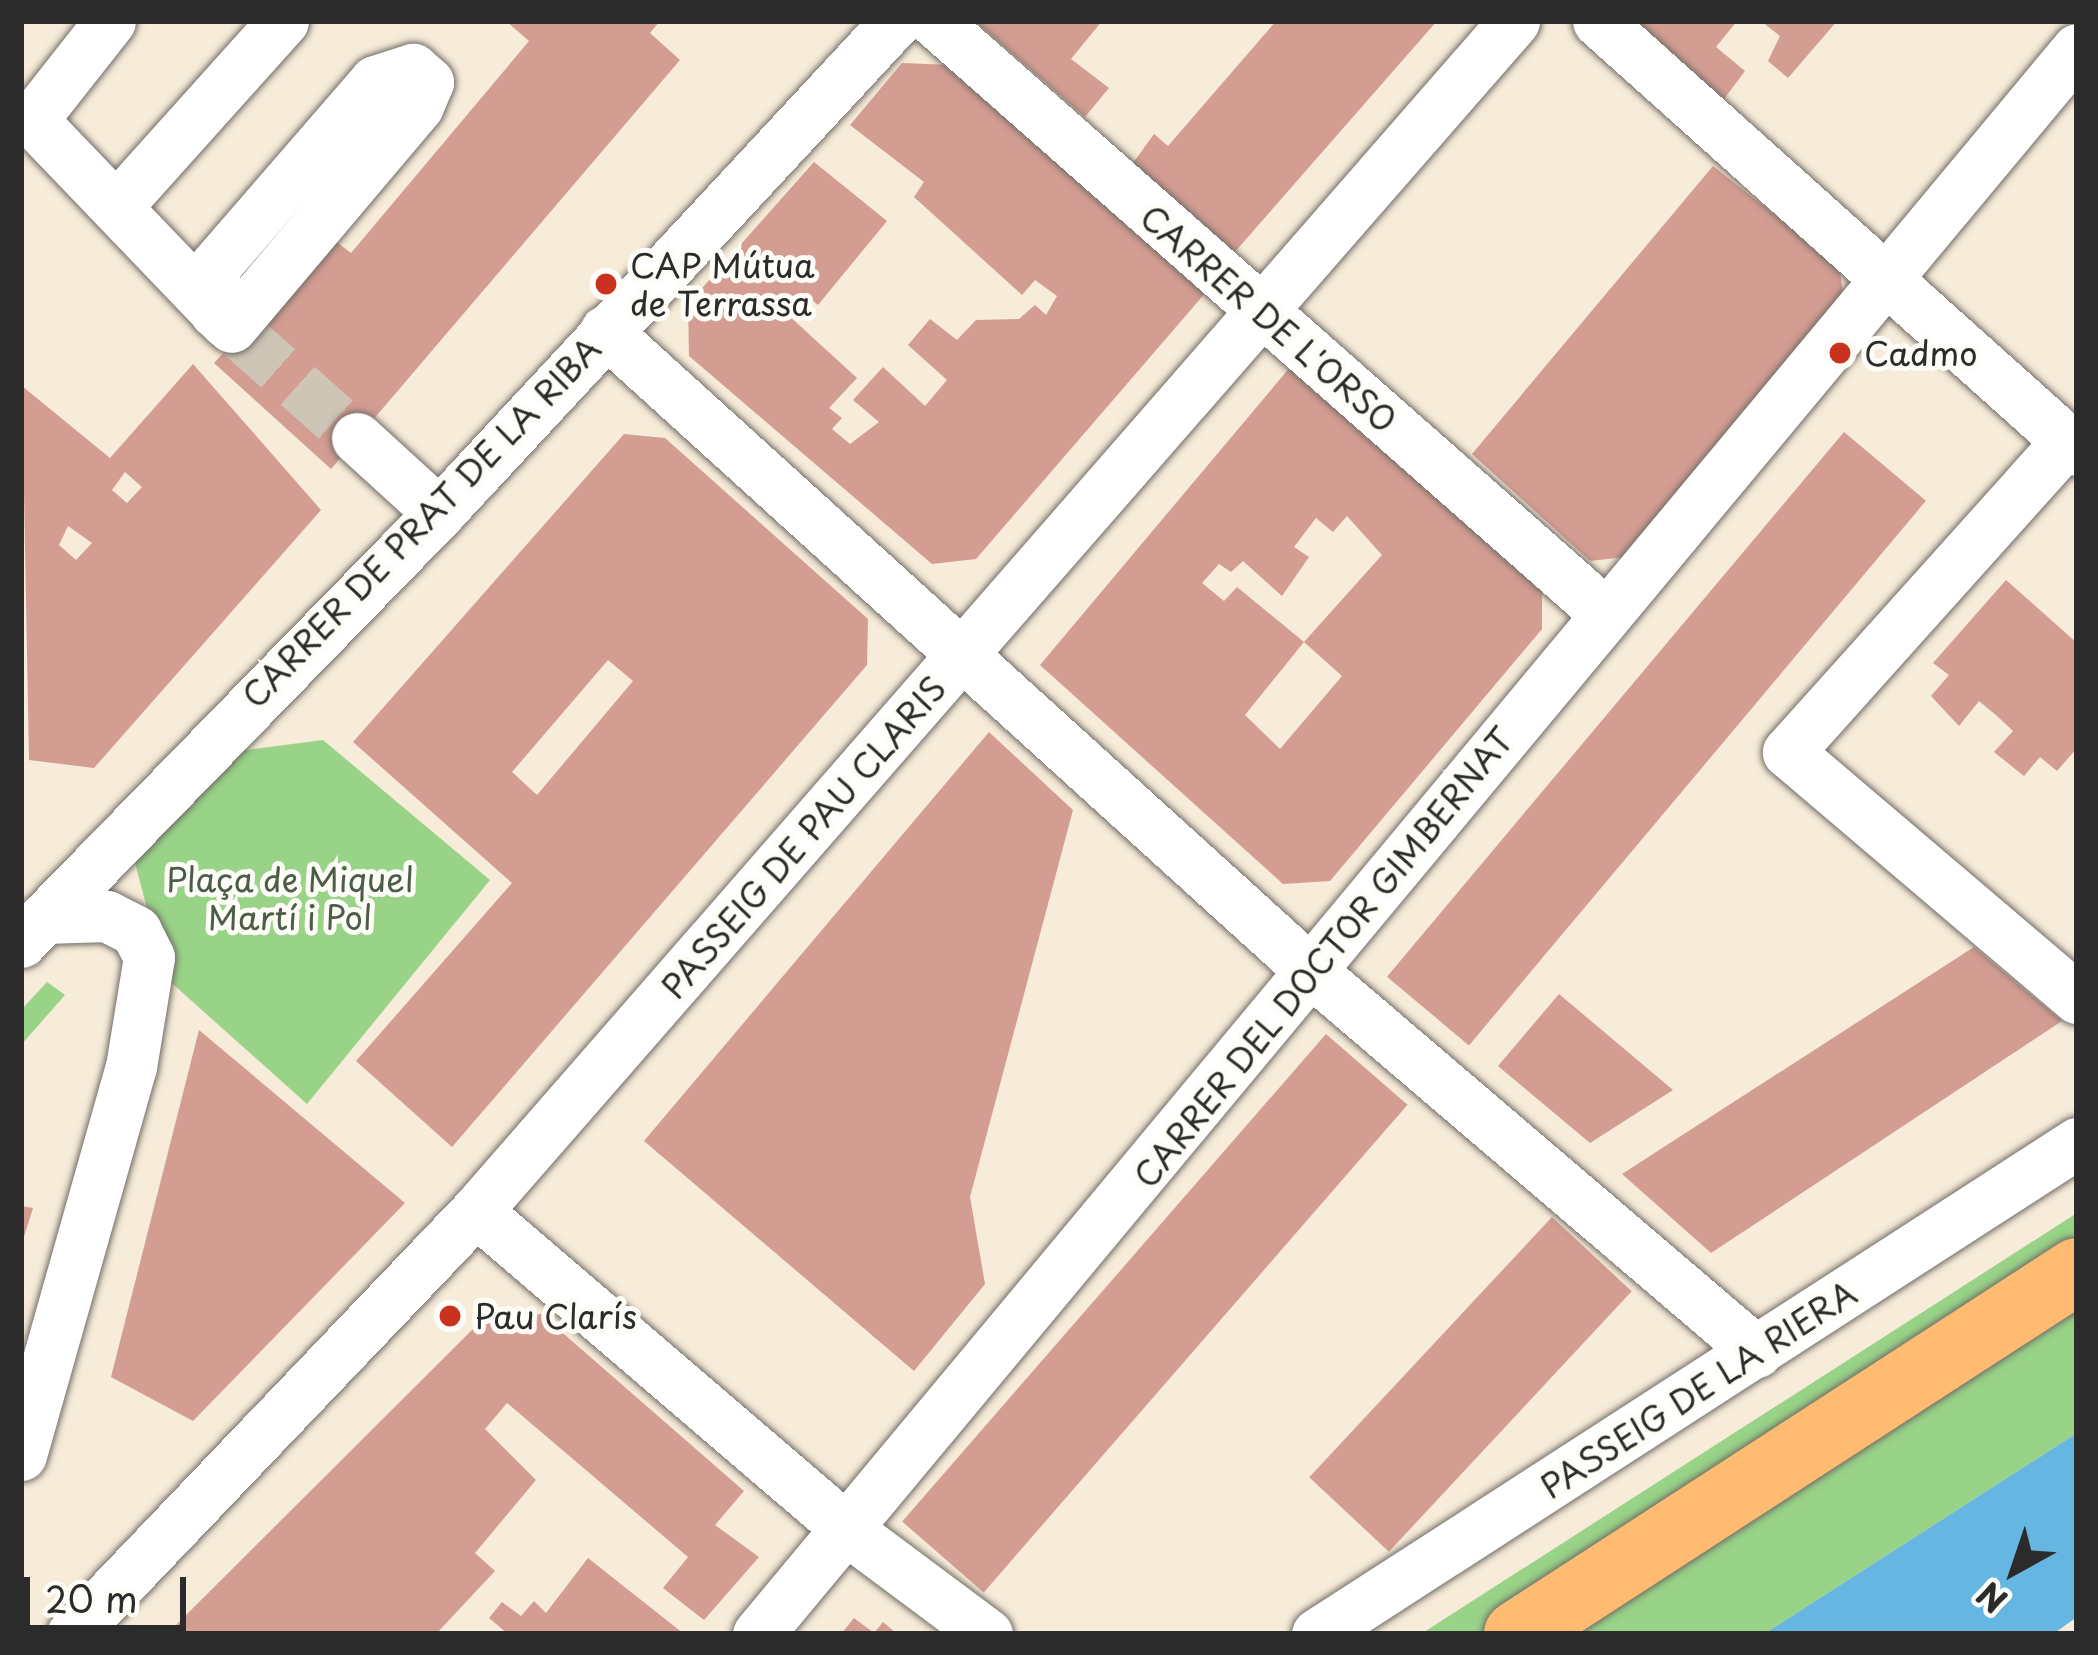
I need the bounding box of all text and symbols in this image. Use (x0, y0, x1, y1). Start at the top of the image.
street label: CARRER DE L'ORSO (1132, 195, 1406, 441)
place label: CAP Mútua de Terrassa (630, 245, 814, 323)
marker: CAP Mútua de Terrassa (593, 271, 619, 297)
street label: CARRER DE PRAT DE LA RIBA (233, 328, 609, 716)
place label: Cadmo (1864, 333, 1978, 373)
marker: Cadmo (1827, 340, 1853, 366)
street label: PASSEIG DE PAU CLARIS (652, 667, 954, 1007)
street label: CARRER DEL DOCTOR GIMBERNAT (1122, 715, 1524, 1199)
park label: Plaça de Miquel Martí i Pol (165, 859, 415, 937)
street label: PASSEIG DE LA RIERA (1532, 1272, 1864, 1506)
place label: Pau Clarís (474, 1296, 637, 1336)
marker: Pau Clarís (437, 1303, 463, 1329)
north arrow (1954, 1511, 2074, 1631)
scale bar (30, 1553, 192, 1627)
text: 20 m (45, 1571, 138, 1625)
text: N (1965, 1571, 2017, 1626)

